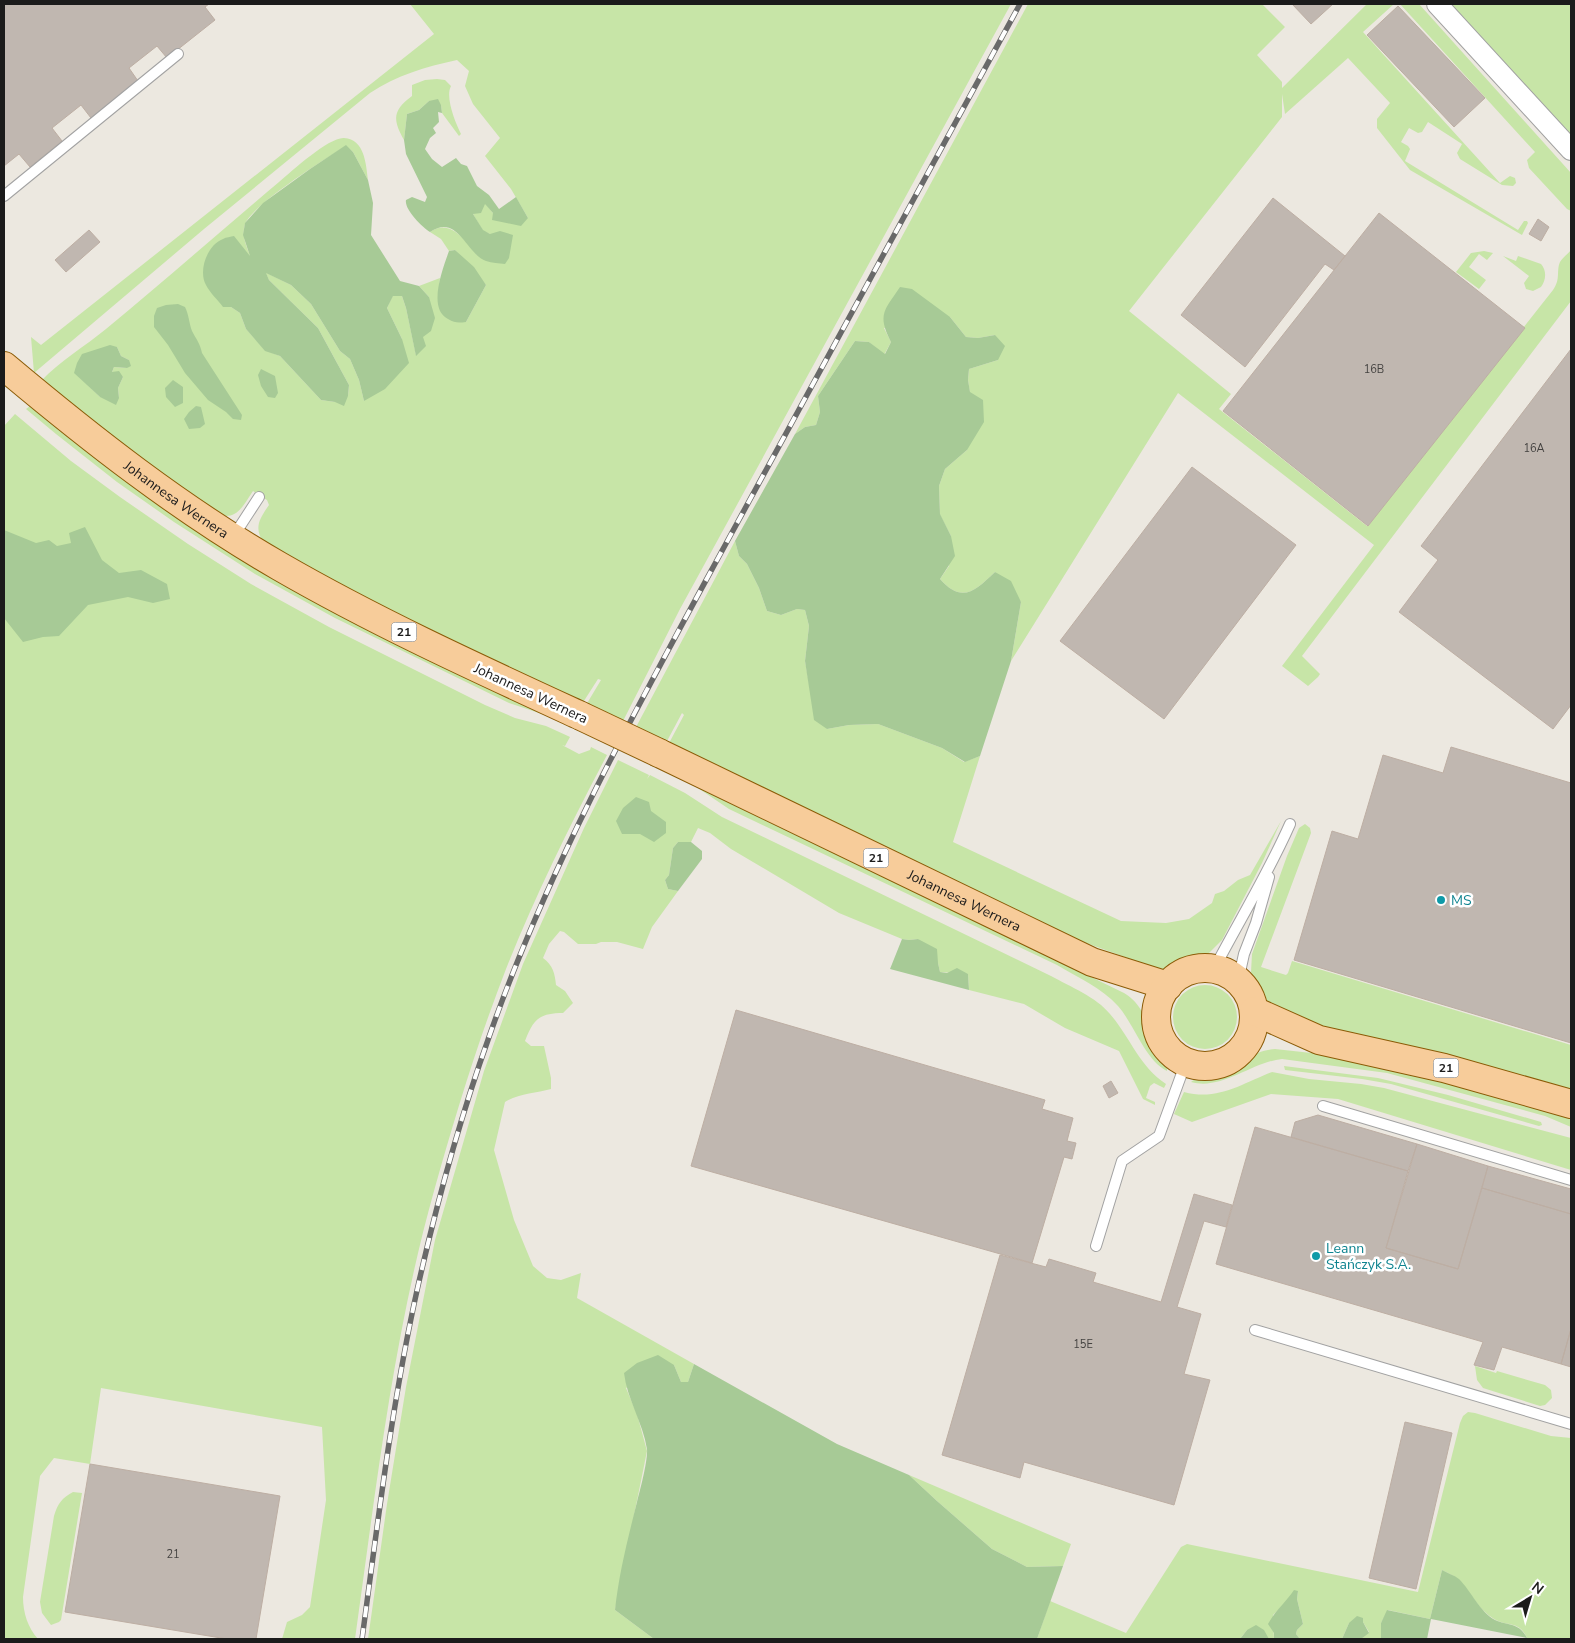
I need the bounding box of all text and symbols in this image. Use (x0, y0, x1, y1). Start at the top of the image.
house number: 16B (1364, 362, 1384, 377)
house number: 16A (1523, 441, 1545, 456)
street label: Johannesa Wernera (119, 456, 232, 543)
road number: 21 (392, 622, 416, 642)
street label: Johannesa Wernera (470, 658, 591, 728)
road number: 21 (864, 848, 888, 868)
street label: Johannesa Wernera (903, 865, 1024, 936)
place label: MS (1451, 891, 1472, 910)
marker: MS (1435, 894, 1447, 906)
road number: 21 (1434, 1058, 1458, 1078)
place label: Leann Stańczyk S.A. (1326, 1239, 1411, 1274)
marker: Leann Stańczyk S.A. (1310, 1250, 1322, 1262)
house number: 15E (1073, 1337, 1093, 1352)
house number: 21 (166, 1547, 180, 1562)
north arrow (1505, 1573, 1555, 1623)
text: N (1528, 1577, 1548, 1599)

